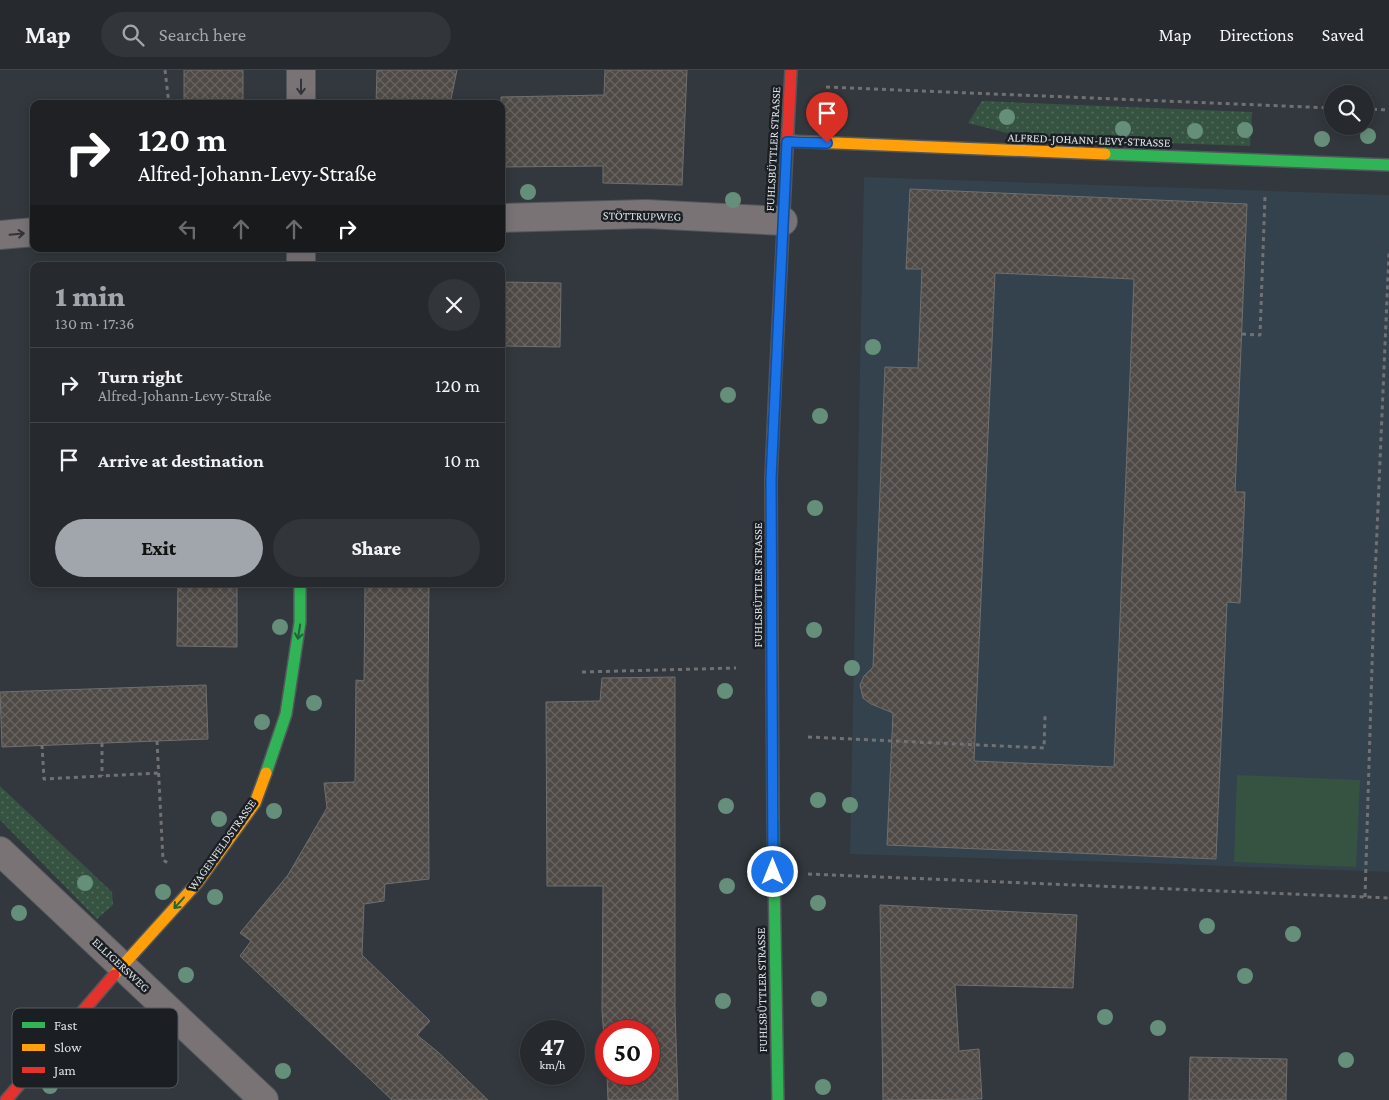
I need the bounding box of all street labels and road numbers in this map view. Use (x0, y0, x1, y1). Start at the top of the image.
street label: FUHLSBÜTTLER STRASSE (763, 86, 783, 212)
street label: ALFRED-JOHANN-LEVY-STRASSE (1007, 130, 1171, 150)
street label: STÖTTRUPWEG (603, 208, 682, 224)
street label: FUHLSBÜTTLER STRASSE (751, 522, 765, 647)
street label: WAGENFELDSTRASSE (185, 796, 259, 894)
street label: FUHLSBÜTTLER STRASSE (754, 927, 770, 1053)
street label: ELLIGERSWEG (89, 935, 153, 995)

